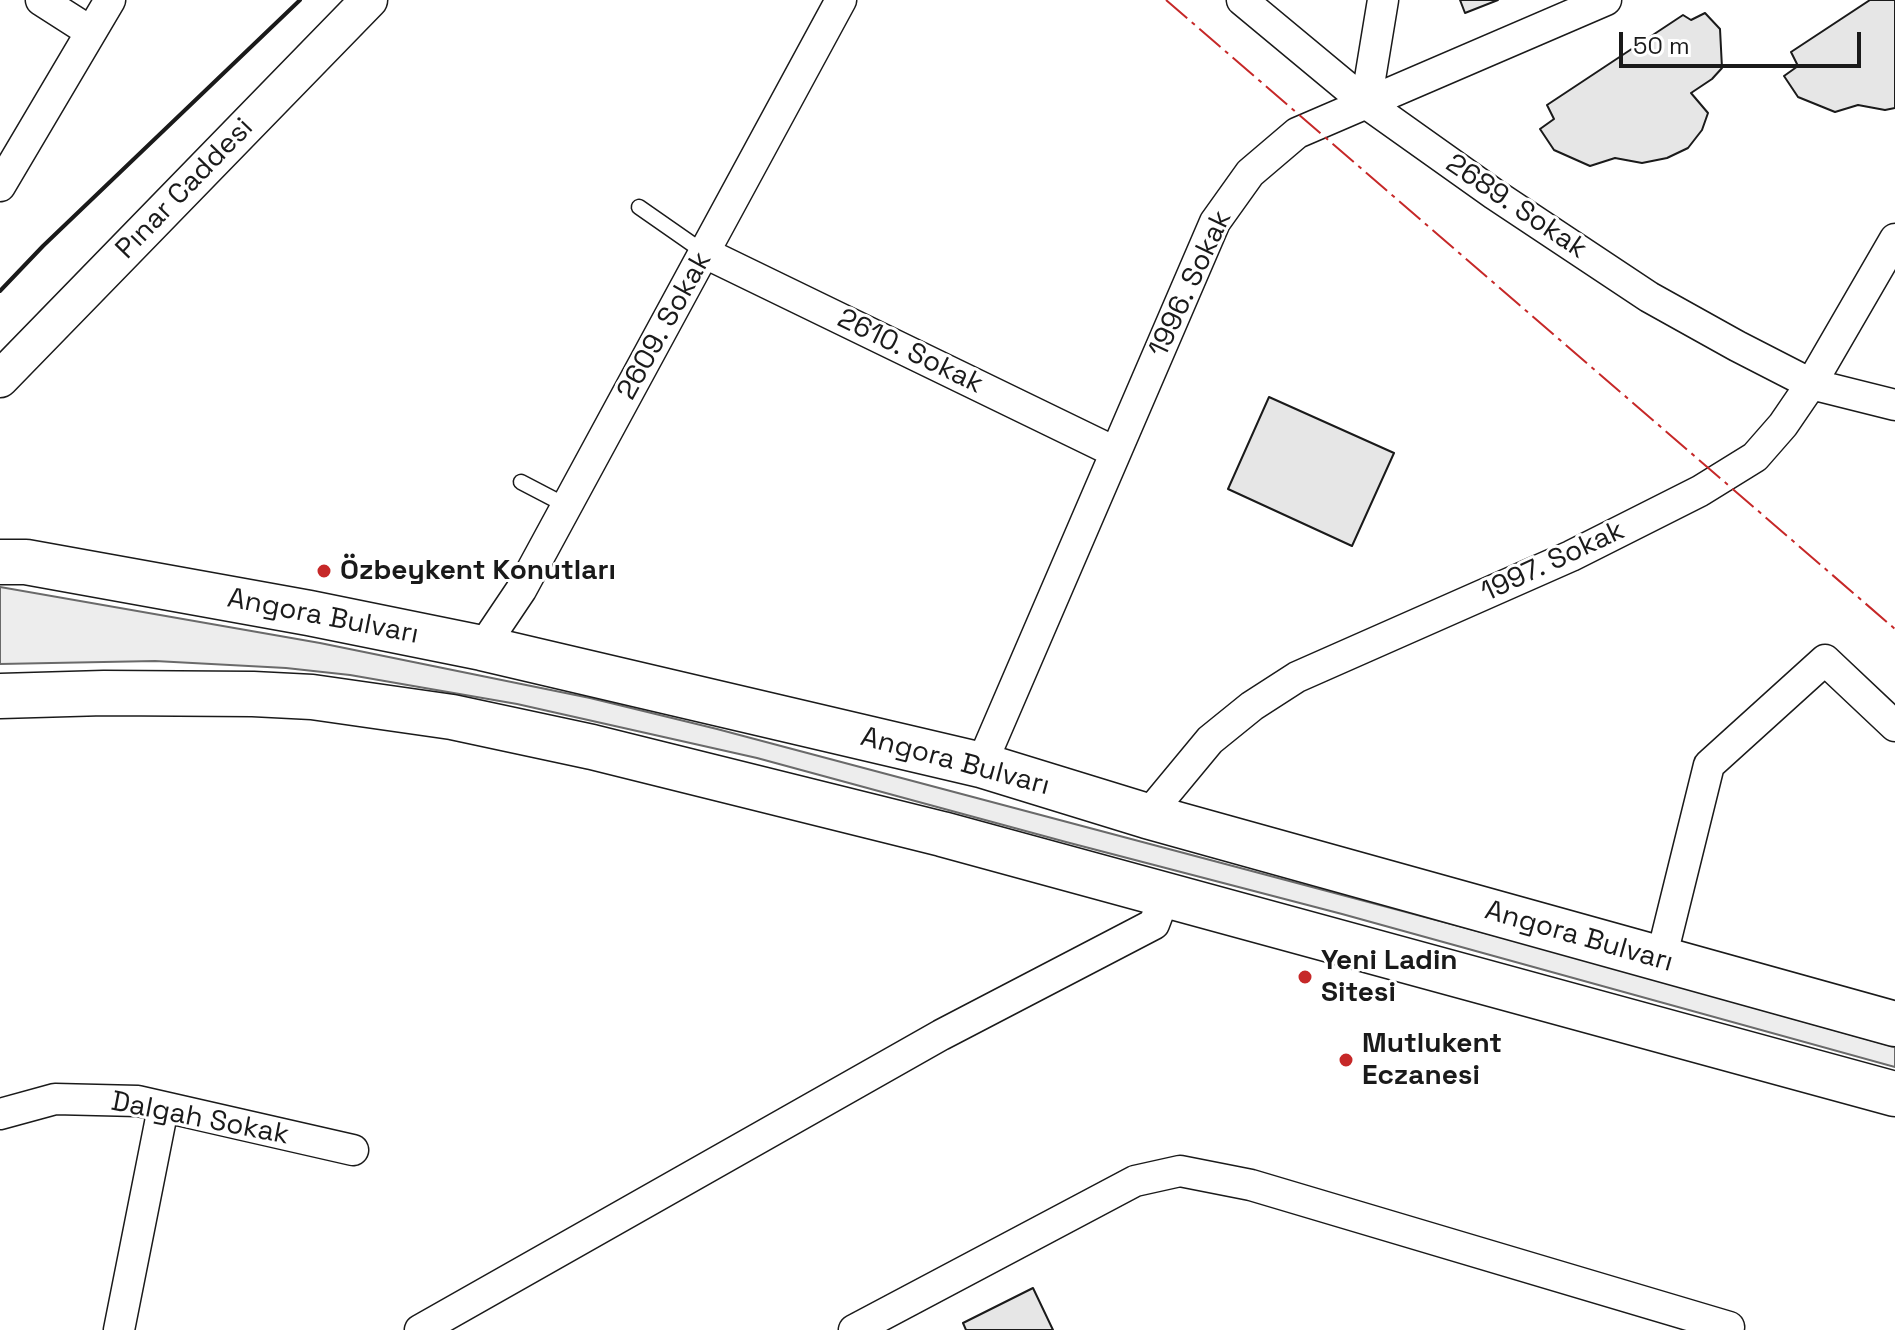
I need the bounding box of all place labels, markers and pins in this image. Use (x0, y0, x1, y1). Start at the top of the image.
place label: Özbeykent Konutları (340, 554, 616, 588)
marker: Özbeykent Konutları (315, 562, 333, 580)
place label: Yeni Ladin Sitesi (1321, 944, 1458, 1010)
marker: Yeni Ladin Sitesi (1296, 968, 1314, 986)
place label: Mutlukent Eczanesi (1362, 1027, 1502, 1093)
marker: Mutlukent Eczanesi (1337, 1051, 1355, 1069)

